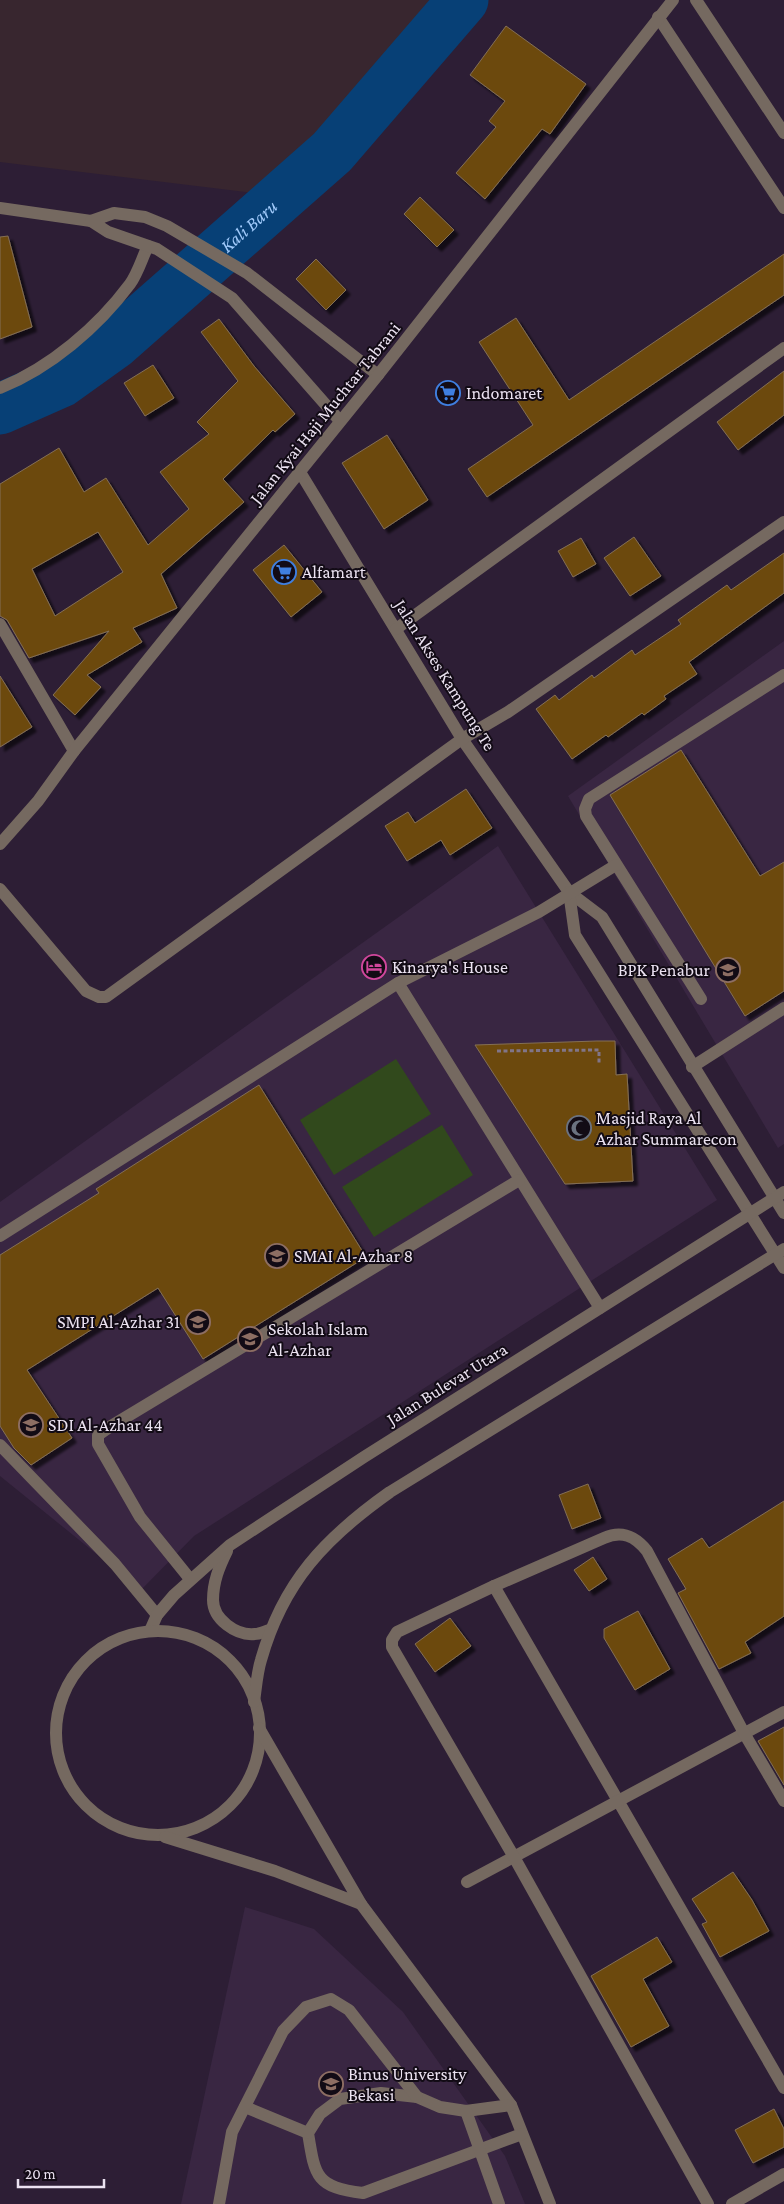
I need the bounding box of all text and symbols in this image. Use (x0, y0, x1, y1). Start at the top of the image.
water label: Kali Baru (216, 195, 281, 256)
street label: Jalan Kyai Haji Muchtar Tabrani (244, 318, 405, 510)
supermarket icon: Indomaret (435, 380, 461, 406)
place label: Indomaret (466, 383, 543, 403)
supermarket icon: Alfamart (271, 559, 297, 585)
place label: Alfamart (302, 562, 367, 582)
street label: Jalan Akses Kampung Te (389, 594, 500, 754)
hotel icon: Kinarya's House (361, 954, 387, 980)
place label: Kinarya's House (392, 957, 508, 977)
school or university icon: BPK Penabur (715, 957, 741, 983)
place label: BPK Penabur (618, 960, 711, 980)
place label: Masjid Raya Al Azhar Summarecon (596, 1108, 737, 1149)
mosque icon: Masjid Raya Al Azhar Summarecon (566, 1115, 592, 1141)
school or university icon: SMAI Al-Azhar 8 (264, 1243, 290, 1269)
place label: SMAI Al-Azhar 8 (294, 1246, 413, 1266)
school or university icon: SMPI Al-Azhar 31 (185, 1309, 211, 1335)
place label: SMPI Al-Azhar 31 (57, 1312, 180, 1332)
place label: Sekolah Islam Al-Azhar (268, 1319, 368, 1360)
school or university icon: Sekolah Islam Al-Azhar (237, 1326, 263, 1352)
street label: Jalan Bulevar Utara (381, 1339, 511, 1430)
school or university icon: SDI Al-Azhar 44 (18, 1412, 44, 1438)
place label: SDI Al-Azhar 44 (48, 1415, 163, 1435)
place label: Binus University Bekasi (348, 2064, 467, 2105)
school or university icon: Binus University Bekasi (318, 2071, 344, 2097)
scale bar (18, 2156, 104, 2188)
text: 20 m (25, 2166, 56, 2182)

